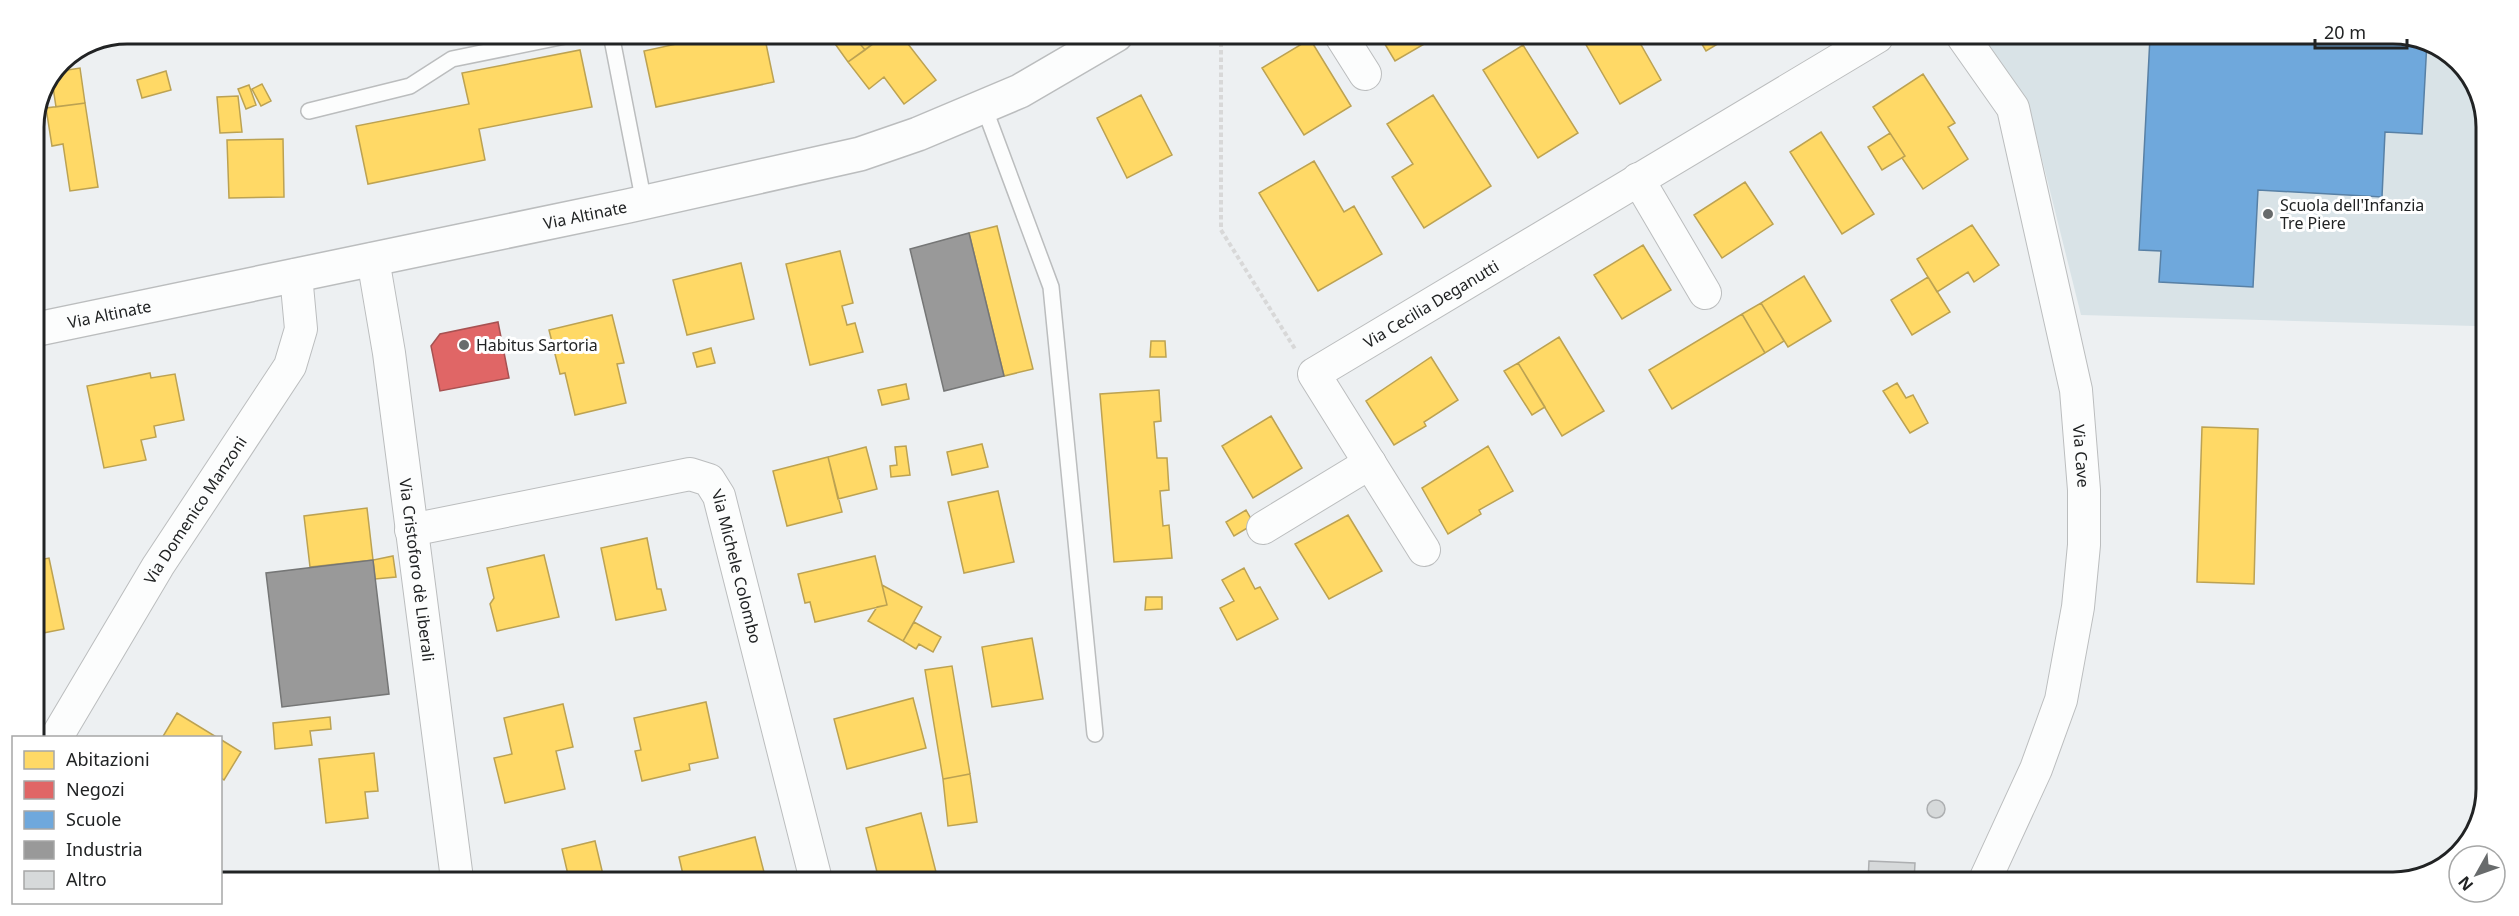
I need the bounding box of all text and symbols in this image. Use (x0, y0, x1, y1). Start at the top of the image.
scale bar (2315, 12, 2406, 50)
text: 20 m (2324, 20, 2366, 44)
place label: Scuola dell'Infanzia Tre Piere (2280, 194, 2424, 234)
street label: Via Altinate (541, 196, 629, 234)
marker: Scuola dell'Infanzia Tre Piere (2261, 207, 2275, 221)
street label: Via Cecilia Deganutti (1359, 255, 1503, 353)
street label: Via Altinate (66, 295, 153, 334)
place label: Habitus Sartoria (476, 334, 598, 356)
marker: Habitus Sartoria (457, 338, 471, 352)
street label: Via Cave (2068, 424, 2095, 488)
street label: Via Domenico Manzoni (139, 432, 252, 588)
street label: Via Cristoforo dè Liberali (394, 477, 440, 663)
street label: Via Michele Colombo (706, 485, 767, 646)
legend (12, 736, 222, 904)
text: Abitazioni (66, 747, 150, 771)
text: Negozi (66, 777, 125, 801)
text: Scuole (66, 807, 121, 831)
text: Industria (66, 837, 143, 861)
north arrow (2447, 844, 2507, 904)
text: Altro (66, 867, 107, 891)
text: N (2453, 872, 2478, 896)

